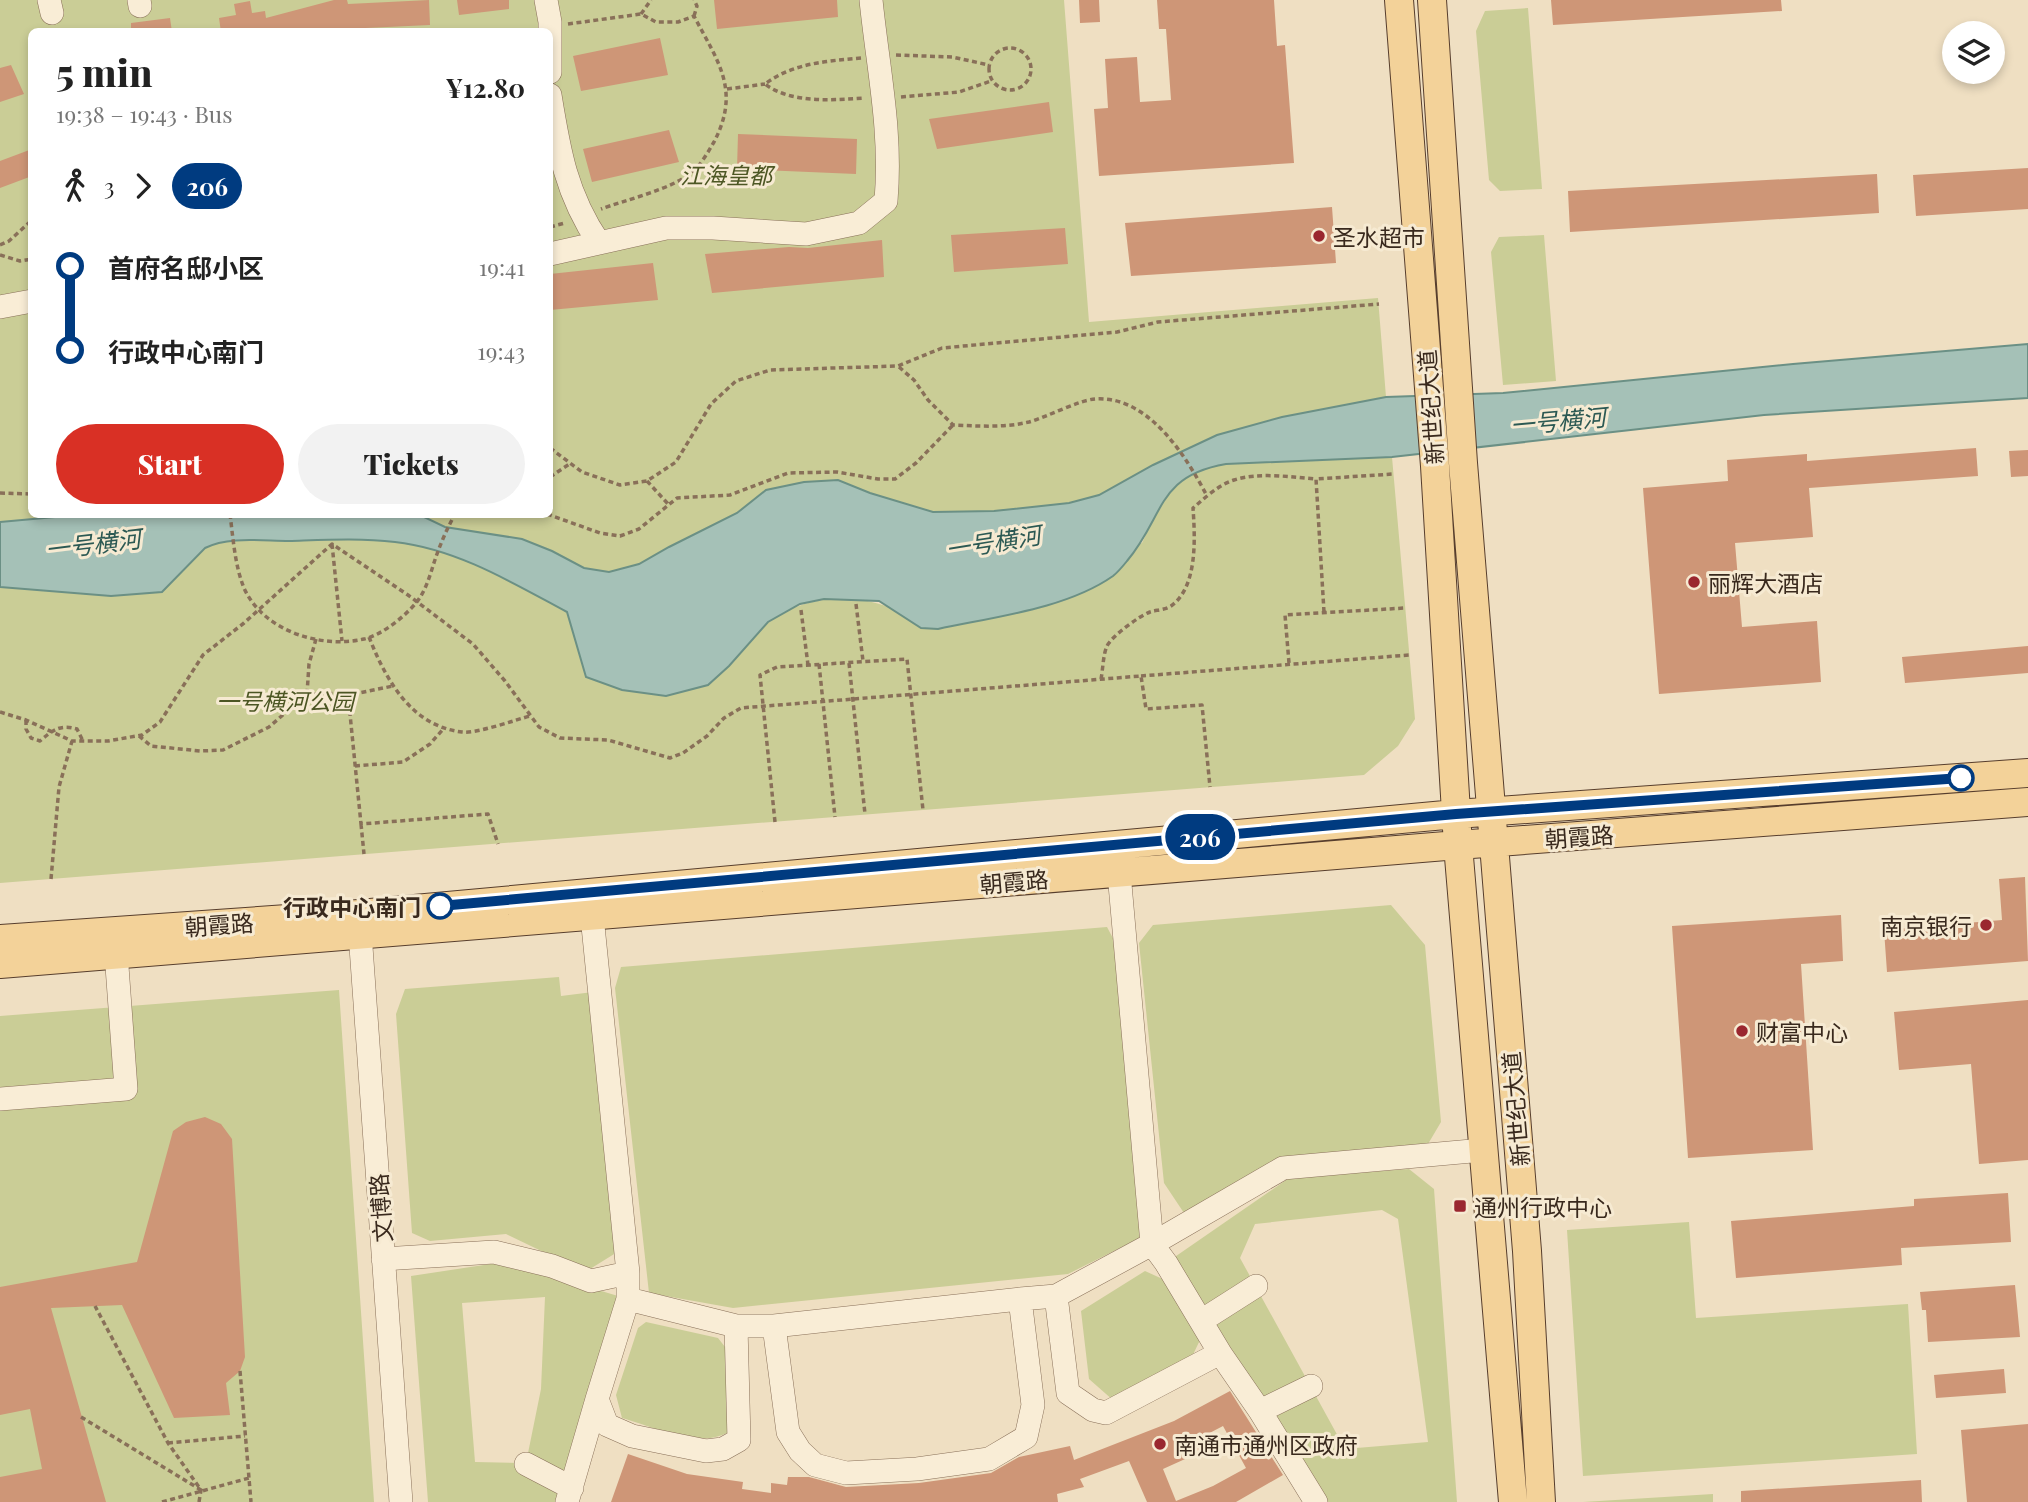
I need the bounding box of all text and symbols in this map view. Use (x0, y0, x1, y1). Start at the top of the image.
map controls (1942, 21, 2005, 84)
button: layers (1942, 21, 2005, 84)
text: 5 min (56, 46, 152, 97)
text: ¥12.80 (445, 70, 525, 105)
text: 19:38 – 19:43 · Bus (56, 98, 232, 129)
park label: 江海皇都 (680, 159, 776, 190)
icon: walk (56, 167, 94, 205)
icon: forward (124, 167, 162, 205)
text: 3 (104, 170, 114, 201)
text: 206 (186, 170, 228, 202)
place label: 圣水超市 (1333, 221, 1425, 252)
marker: 圣水超市 (1311, 228, 1327, 244)
text: 首府名邸小区 (108, 250, 264, 285)
text: 19:41 (479, 251, 525, 282)
text: 行政中心南门 (108, 334, 264, 369)
text: 19:43 (477, 335, 525, 366)
street label: 新世纪大道 (1411, 349, 1449, 465)
water label: 一号横河 (1509, 400, 1611, 440)
button: Start (56, 424, 284, 504)
button: Tickets (298, 424, 525, 504)
water label: 一号横河 (943, 517, 1047, 564)
water label: 一号横河 (43, 521, 147, 565)
place label: 丽辉大酒店 (1708, 567, 1823, 598)
marker: 丽辉大酒店 (1686, 574, 1702, 590)
park label: 一号横河公园 (216, 685, 357, 716)
unlabelled marker (1948, 765, 1974, 791)
line badge: 206 (1160, 814, 1240, 860)
street label: 朝霞路 (1544, 818, 1614, 854)
text: 206 (1179, 821, 1221, 853)
street label: 朝霞路 (978, 863, 1050, 899)
place label: 行政中心南门 (283, 891, 421, 922)
marker: 行政中心南门 (427, 893, 453, 919)
street label: 朝霞路 (184, 906, 254, 942)
place label: 南京银行 (1880, 910, 1972, 941)
marker: 南京银行 (1978, 917, 1994, 933)
place label: 财富中心 (1756, 1016, 1848, 1047)
marker: 财富中心 (1734, 1023, 1750, 1039)
street label: 新世纪大道 (1495, 1050, 1535, 1168)
street label: 文博路 (362, 1173, 398, 1243)
place label: 通州行政中心 (1474, 1191, 1612, 1222)
marker: 通州行政中心 (1452, 1198, 1468, 1214)
place label: 南通市通州区政府 (1174, 1429, 1358, 1460)
marker: 南通市通州区政府 (1152, 1436, 1168, 1452)

